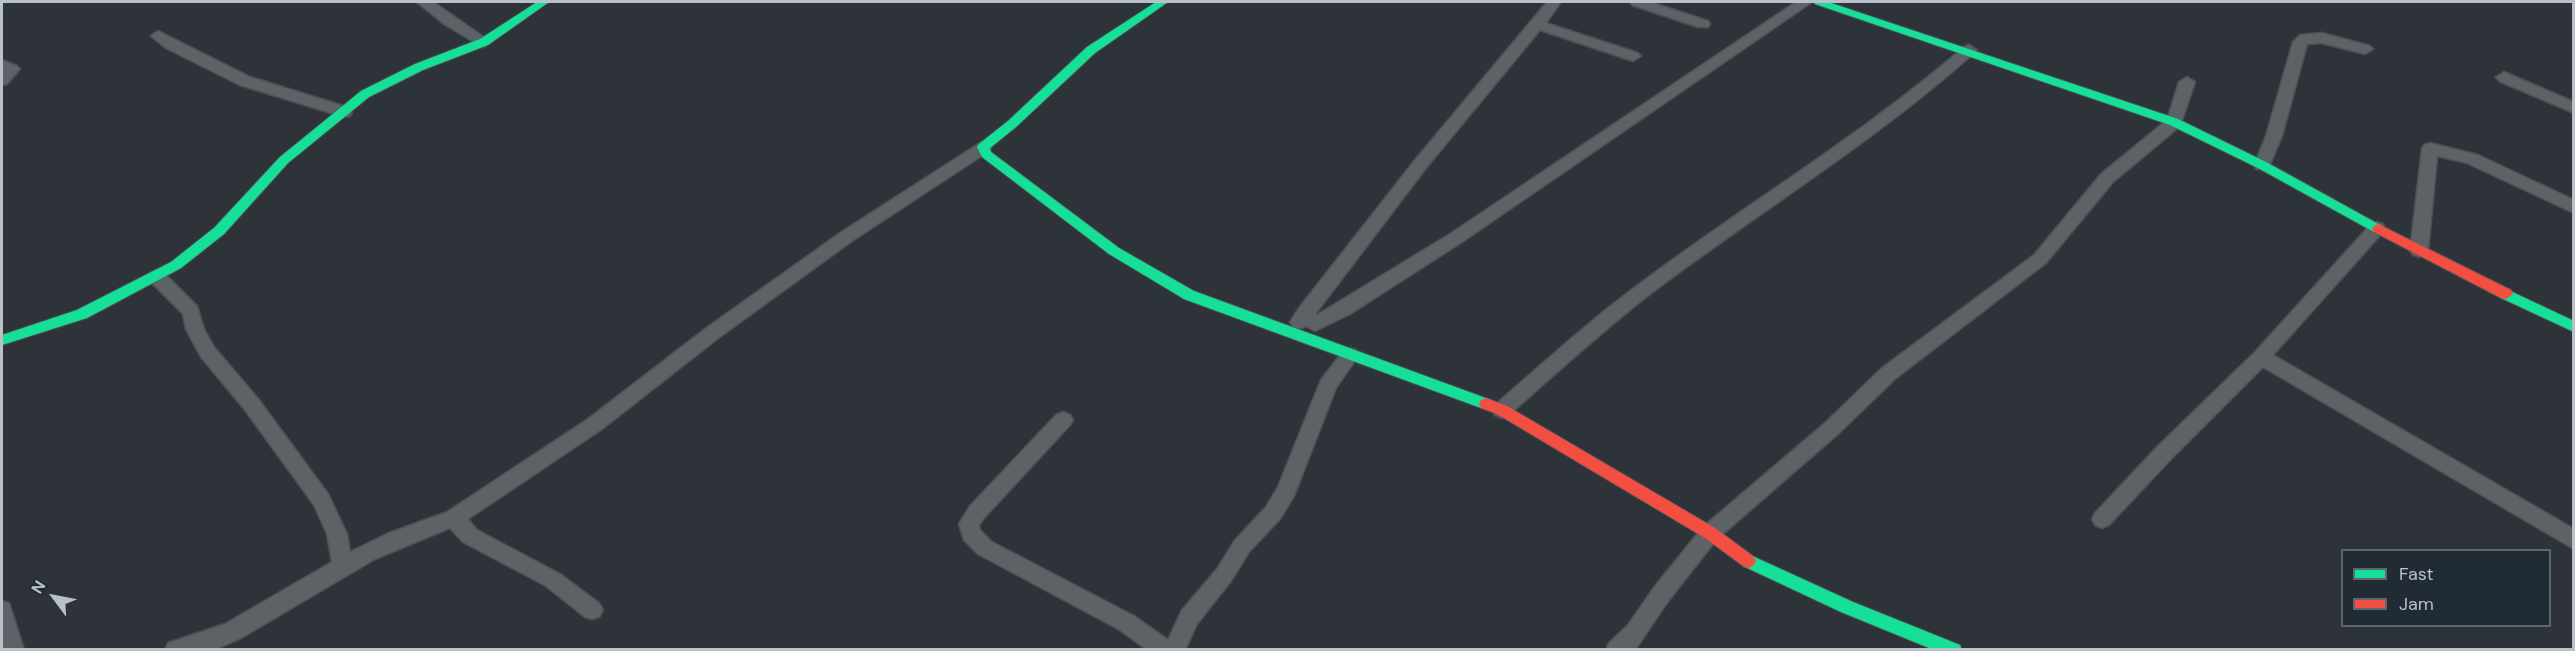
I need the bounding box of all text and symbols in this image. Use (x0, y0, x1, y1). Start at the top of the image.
legend (2341, 549, 2551, 627)
text: Fast (2399, 562, 2434, 586)
north arrow (24, 567, 84, 627)
text: N (26, 577, 50, 598)
text: Jam (2399, 592, 2434, 616)

